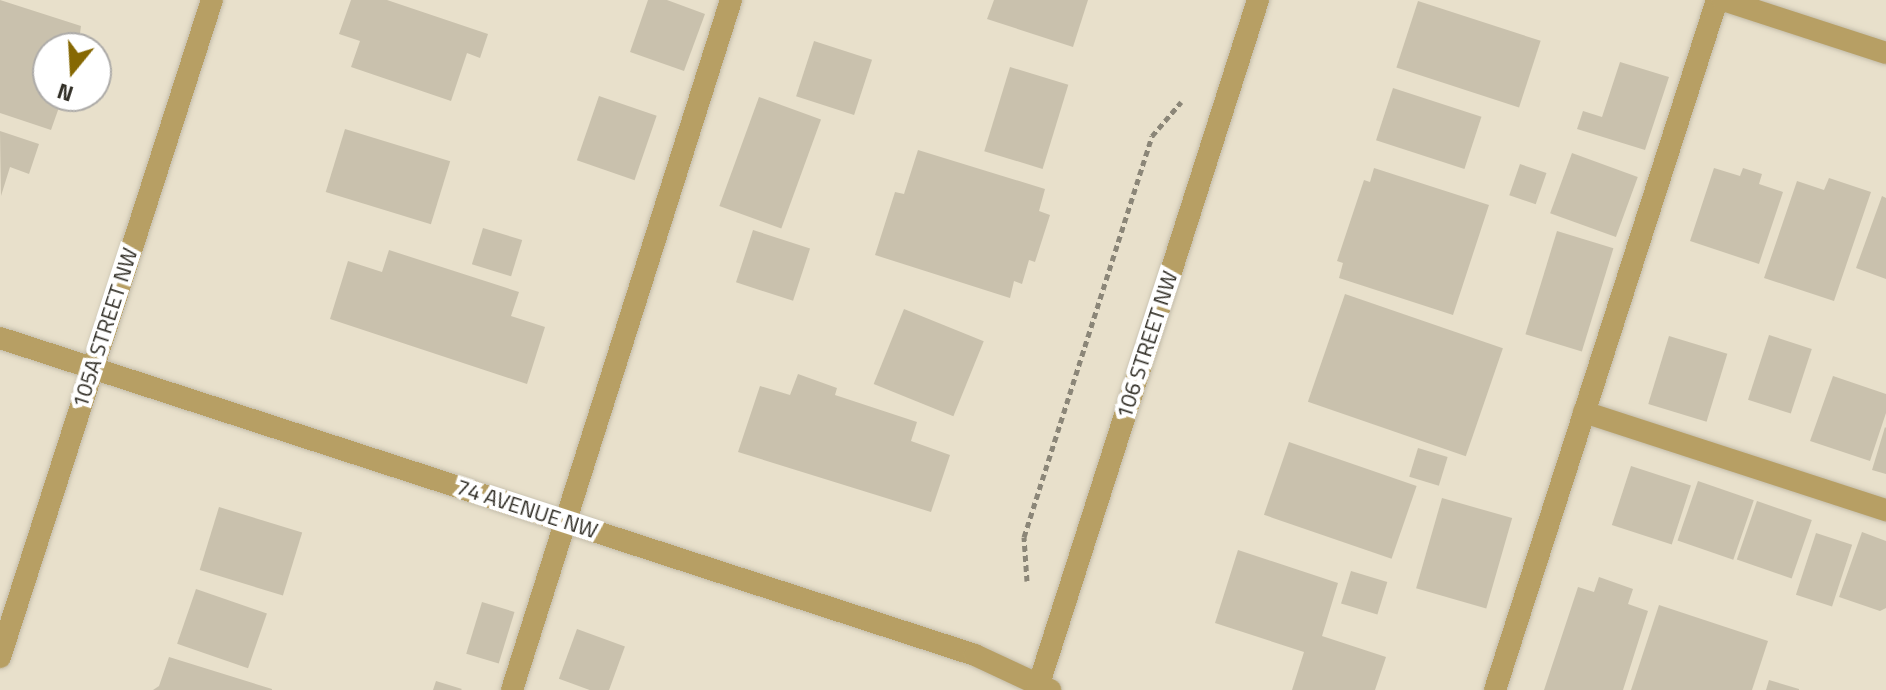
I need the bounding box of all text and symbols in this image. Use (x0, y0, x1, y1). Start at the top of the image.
north arrow (32, 32, 112, 112)
text: N (53, 74, 78, 111)
street label: 105A STREET NW (67, 244, 143, 412)
street label: 106 STREET NW (1111, 268, 1183, 422)
street label: 74 AVENUE NW (453, 474, 601, 544)

